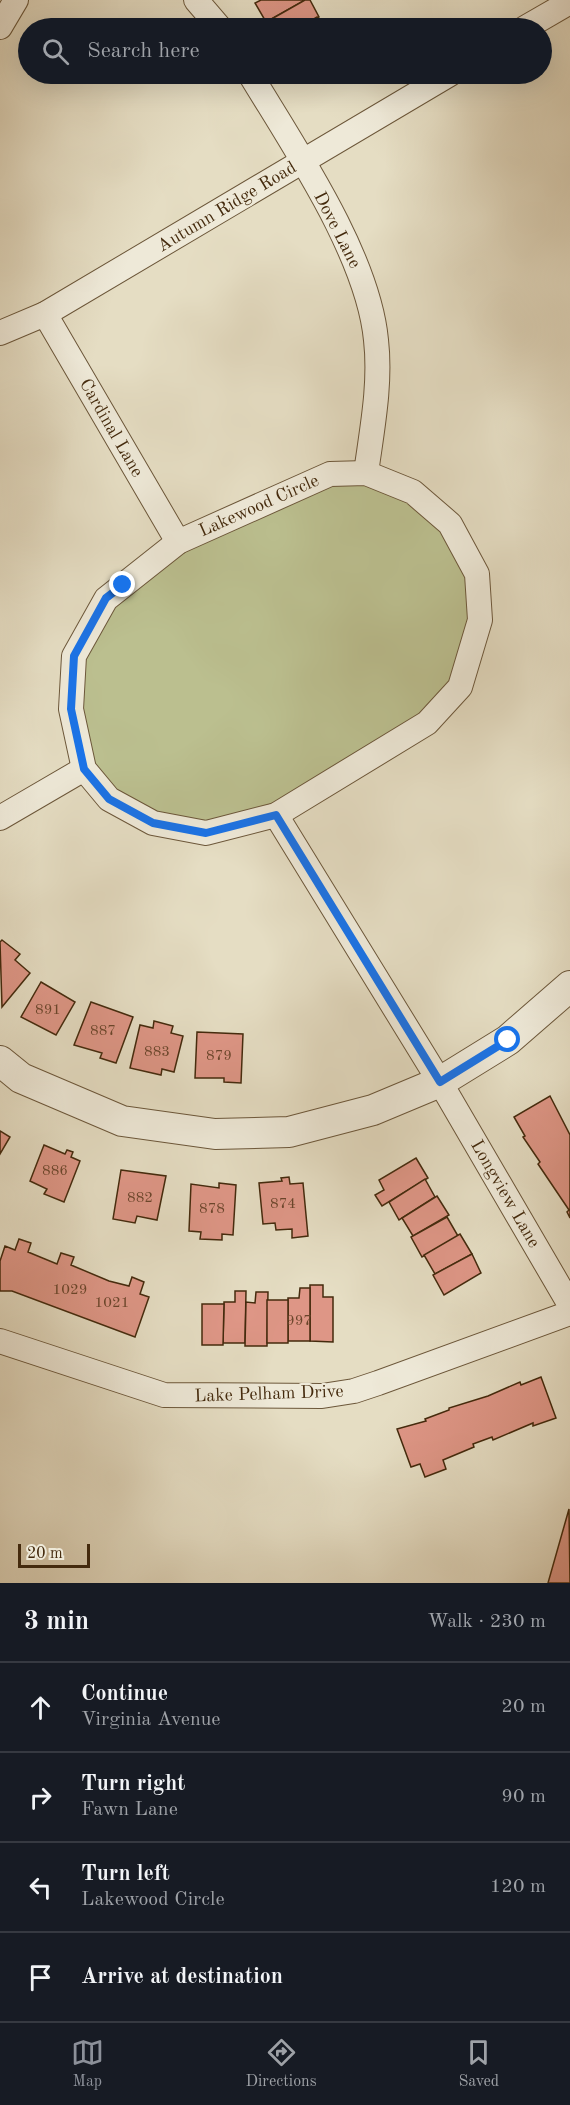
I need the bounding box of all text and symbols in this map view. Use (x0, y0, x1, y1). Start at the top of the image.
search box (18, 18, 552, 84)
icon: search (39, 35, 72, 68)
text: Search here (87, 40, 200, 62)
street label: Autumn Ridge Road (154, 158, 300, 256)
street label: Dove Lane (310, 189, 364, 271)
street label: Cardinal Lane (76, 376, 146, 480)
street label: Lakewood Circle (196, 471, 322, 541)
route end (109, 571, 135, 597)
house number: 891 (35, 1003, 61, 1018)
house number: 887 (90, 1024, 116, 1039)
route start (494, 1026, 520, 1052)
house number: 883 (144, 1045, 170, 1060)
house number: 879 (206, 1049, 232, 1064)
street label: Longview Lane (467, 1137, 543, 1251)
house number: 886 (42, 1164, 68, 1179)
house number: 882 (127, 1191, 153, 1206)
house number: 874 (270, 1197, 296, 1212)
house number: 878 (199, 1202, 225, 1217)
house number: 1029 (53, 1283, 87, 1298)
house number: 1021 (95, 1296, 129, 1311)
house number: 997 (286, 1314, 312, 1329)
street label: Lake Pelham Drive (194, 1382, 344, 1406)
scale bar (18, 1541, 90, 1568)
text: 20 m (27, 1546, 63, 1562)
text: 3 min (24, 1609, 89, 1635)
text: Walk · 230 m (427, 1612, 546, 1632)
text: Continue (81, 1683, 168, 1705)
icon: ahead (24, 1691, 57, 1724)
text: 20 m (501, 1697, 546, 1717)
text: Virginia Avenue (81, 1710, 221, 1730)
text: Turn right (81, 1773, 185, 1795)
icon: right (24, 1781, 57, 1814)
text: 90 m (501, 1787, 546, 1807)
text: Fawn Lane (81, 1800, 178, 1820)
text: Turn left (81, 1863, 170, 1885)
icon: left (24, 1871, 57, 1904)
text: 120 m (490, 1877, 546, 1897)
text: Lakewood Circle (81, 1890, 225, 1910)
icon: arrive (24, 1961, 57, 1994)
text: Arrive at destination (81, 1966, 283, 1988)
tab: Map (71, 2036, 104, 2092)
tab: Directions (246, 2036, 317, 2092)
tab: Saved (458, 2036, 499, 2092)

